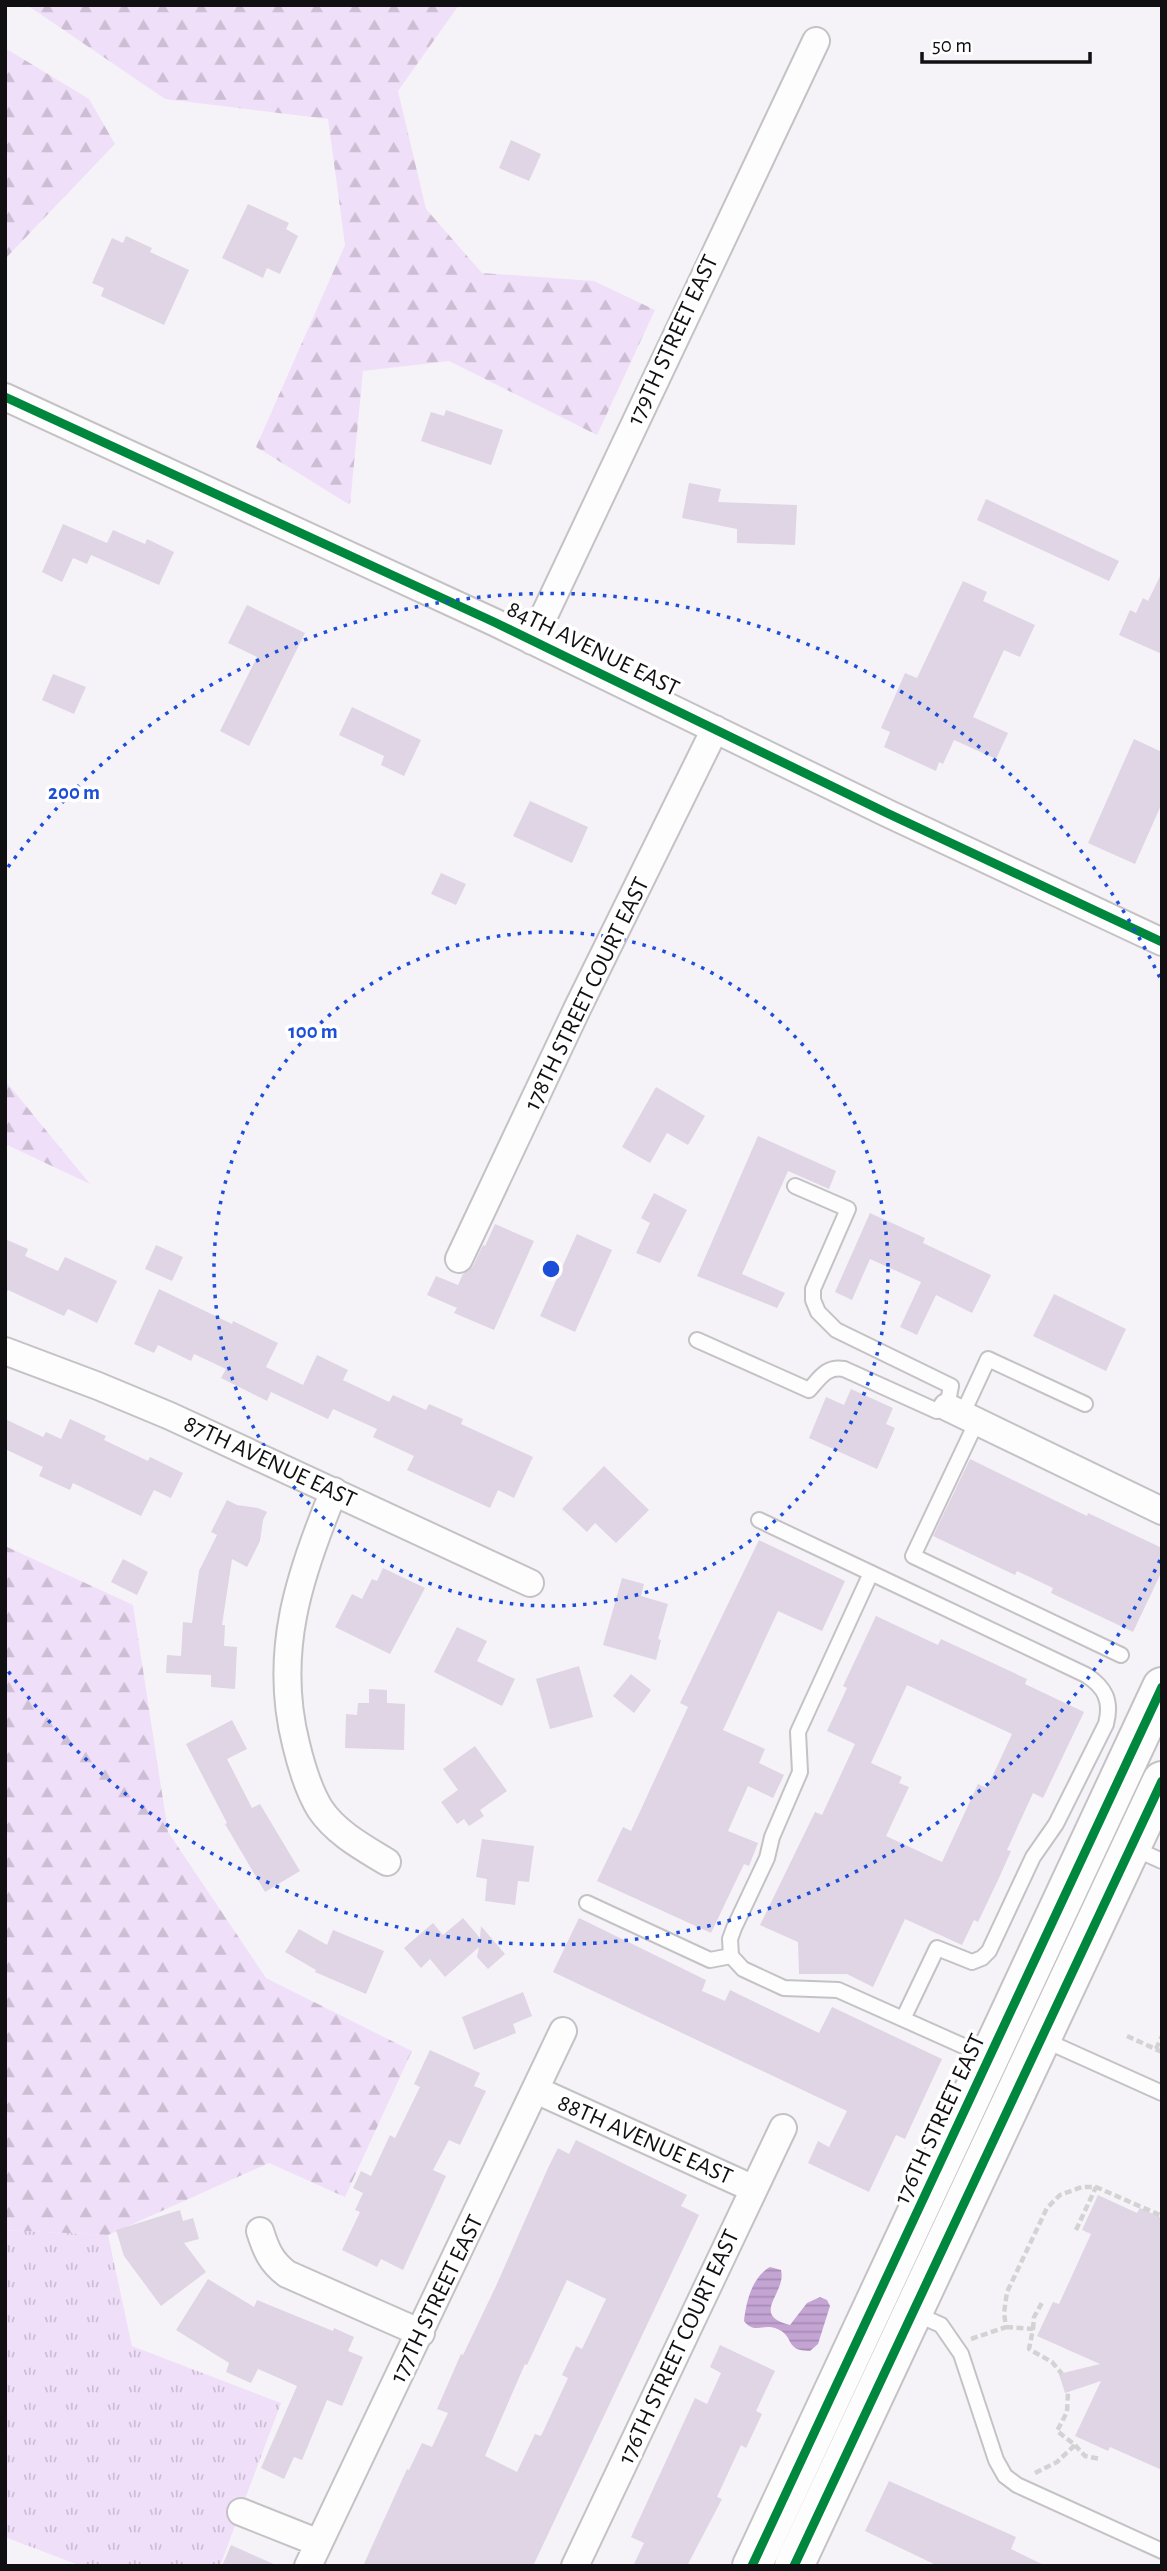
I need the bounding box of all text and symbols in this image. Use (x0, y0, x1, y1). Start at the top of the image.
scale bar (922, 21, 1090, 65)
text: 50 m (932, 35, 972, 56)
street label: 179TH STREET EAST (623, 251, 723, 429)
street label: 84TH AVENUE EAST (503, 597, 683, 701)
text: 200 m (48, 782, 100, 803)
street label: 178TH STREET COURT EAST (520, 874, 654, 1114)
text: 100 m (288, 1021, 338, 1042)
centre of rings (539, 1257, 563, 1281)
street label: 87TH AVENUE EAST (180, 1412, 360, 1513)
street label: 176TH STREET EAST (890, 2030, 990, 2208)
street label: 88TH AVENUE EAST (554, 2091, 736, 2189)
street label: 177TH STREET EAST (386, 2211, 488, 2387)
street label: 176TH STREET COURT EAST (614, 2226, 744, 2468)

